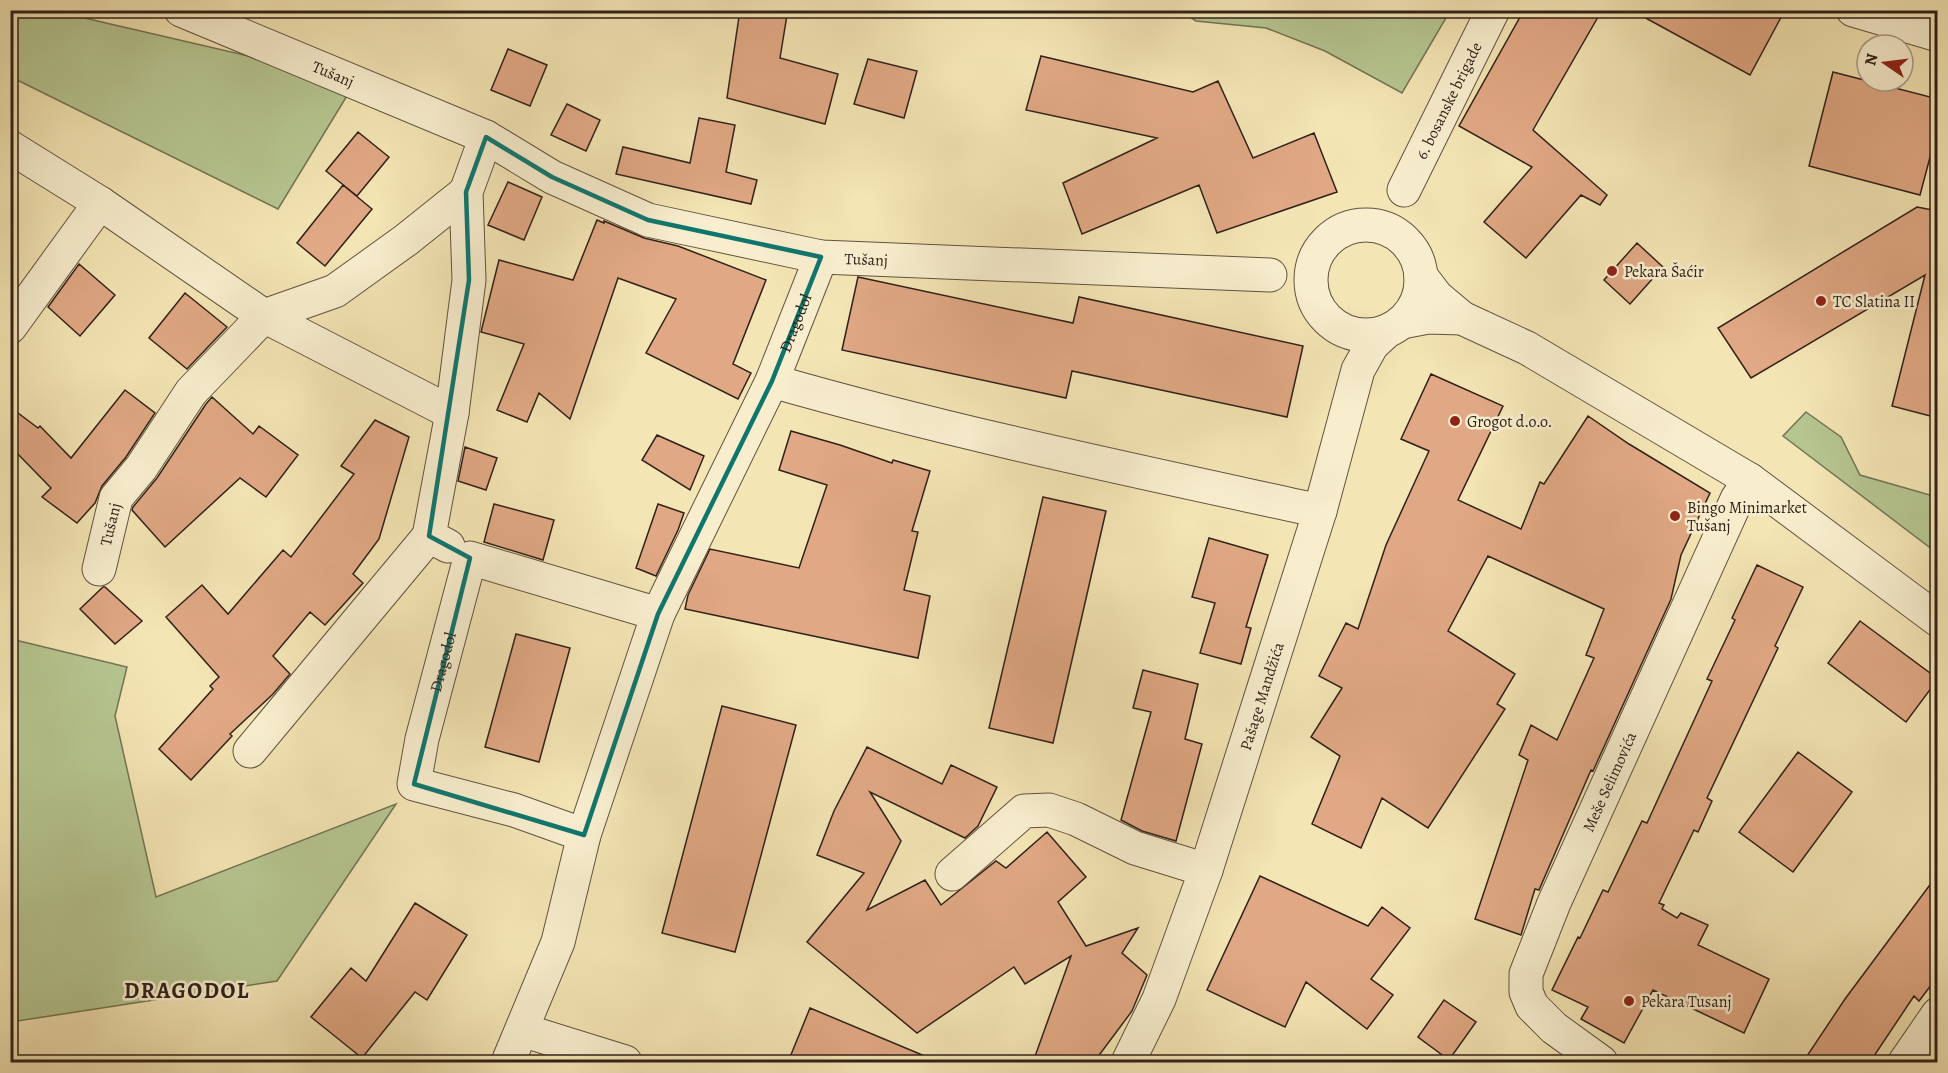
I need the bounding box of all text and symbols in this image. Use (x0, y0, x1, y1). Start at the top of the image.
north arrow (1855, 33, 1915, 93)
street label: 6. bosanske brigade (1411, 38, 1487, 163)
text: N (1859, 51, 1884, 68)
street label: Tušanj (309, 56, 357, 93)
street label: Tušanj (844, 248, 888, 272)
place label: Pekara Šaćir (1624, 261, 1704, 283)
marker: Pekara Šaćir (1605, 264, 1619, 278)
street label: Dragodol (774, 291, 817, 356)
place label: TC Slatina II (1833, 291, 1915, 313)
marker: TC Slatina II (1814, 294, 1828, 308)
place label: Grogot d.o.o. (1467, 411, 1552, 433)
marker: Grogot d.o.o. (1448, 414, 1462, 428)
place label: Bingo Minimarket Tušanj (1687, 497, 1807, 537)
street label: Tušanj (95, 501, 126, 548)
marker: Bingo Minimarket Tušanj (1668, 509, 1682, 523)
street label: Dragodol (425, 630, 462, 695)
street label: Pašage Mandžića (1235, 639, 1290, 753)
street label: Meše Selimovića (1578, 728, 1642, 836)
district label: DRAGODOL (124, 976, 250, 1006)
place label: Pekara Tusanj (1641, 991, 1732, 1013)
marker: Pekara Tusanj (1622, 994, 1636, 1008)

